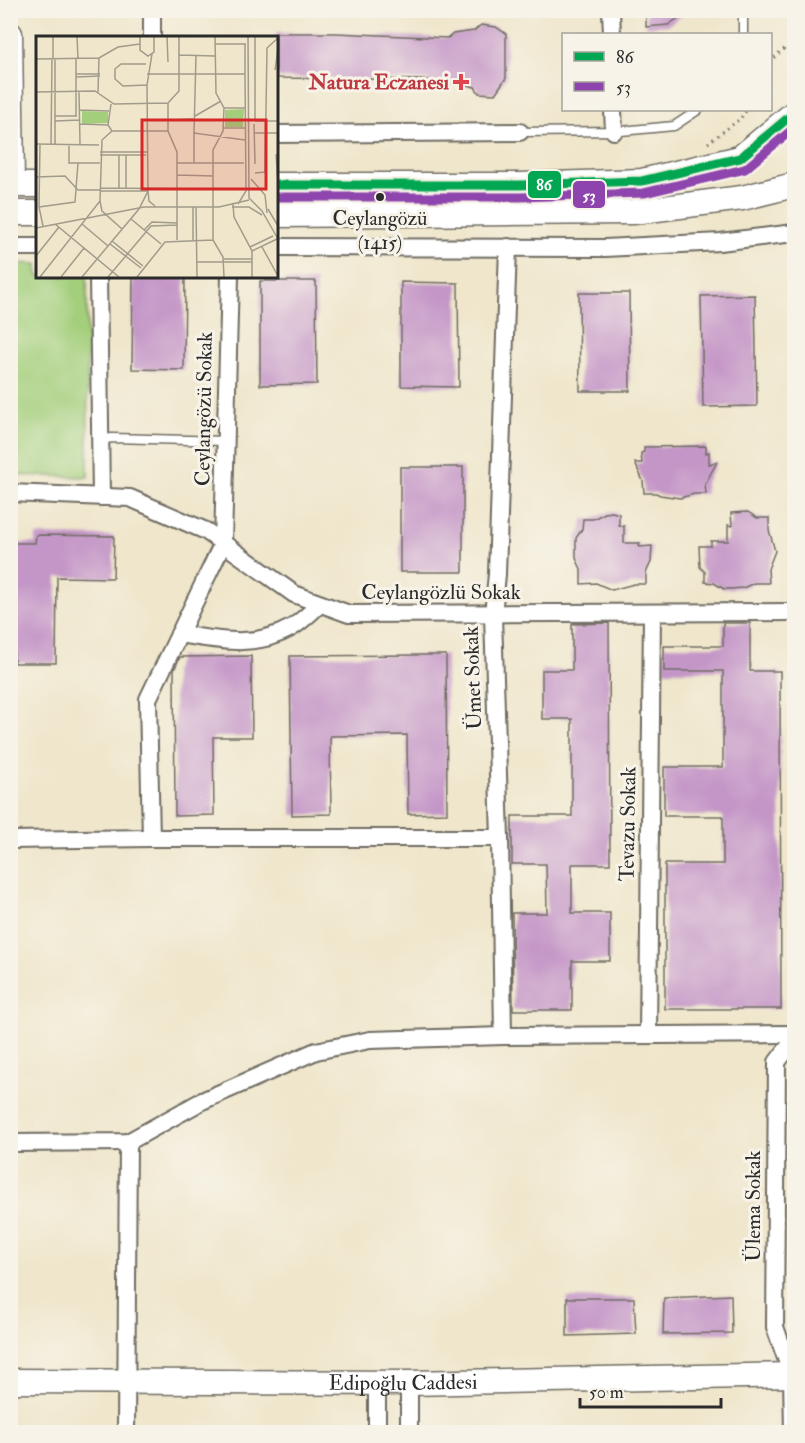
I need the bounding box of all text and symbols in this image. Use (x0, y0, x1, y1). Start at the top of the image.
legend (562, 33, 772, 111)
inset map (36, 36, 278, 278)
text: 86 (616, 46, 634, 69)
place label: Natura Eczanesi (308, 69, 449, 96)
marker: Natura Eczanesi (454, 75, 468, 89)
text: 53 (616, 76, 631, 99)
line badge: 86 (527, 170, 562, 199)
text: 86 (536, 175, 554, 195)
line badge: 53 (572, 180, 606, 209)
text: 53 (582, 186, 596, 206)
marker: Ceylangözü (1415) (374, 191, 386, 203)
place label: Ceylangözü (1415) (333, 206, 427, 255)
street label: Ceylangözü Sokak (189, 332, 219, 486)
street label: Ceylangözlü Sokak (361, 579, 521, 606)
street label: Ümet Sokak (458, 626, 488, 730)
street label: Tevazu Sokak (613, 766, 643, 882)
street label: Ülema Sokak (740, 1150, 767, 1262)
street label: Edipoğlu Caddesi (328, 1368, 478, 1397)
scale bar (580, 1371, 721, 1409)
text: 50 m (589, 1381, 624, 1404)

